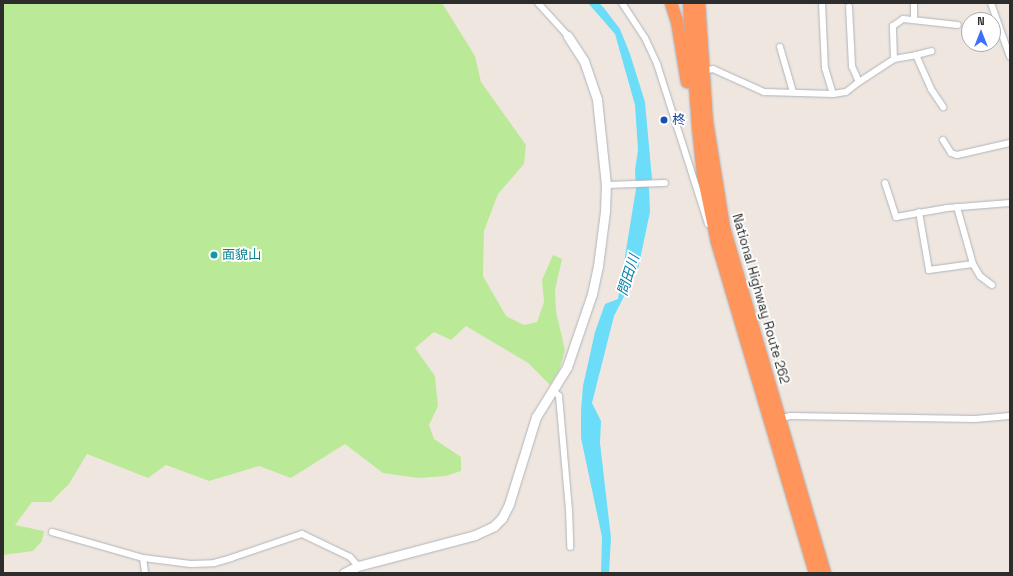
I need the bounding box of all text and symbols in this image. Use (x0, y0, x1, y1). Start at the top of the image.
north arrow (961, 12, 1001, 52)
text: N (977, 14, 985, 28)
place label: 柊 (672, 112, 685, 128)
marker: 柊 (659, 115, 669, 125)
street label: National Highway Route 262 (728, 212, 792, 386)
place label: 面貌山 (222, 247, 261, 263)
marker: 面貌山 (209, 250, 219, 260)
water label: 問田川 (614, 252, 642, 298)

